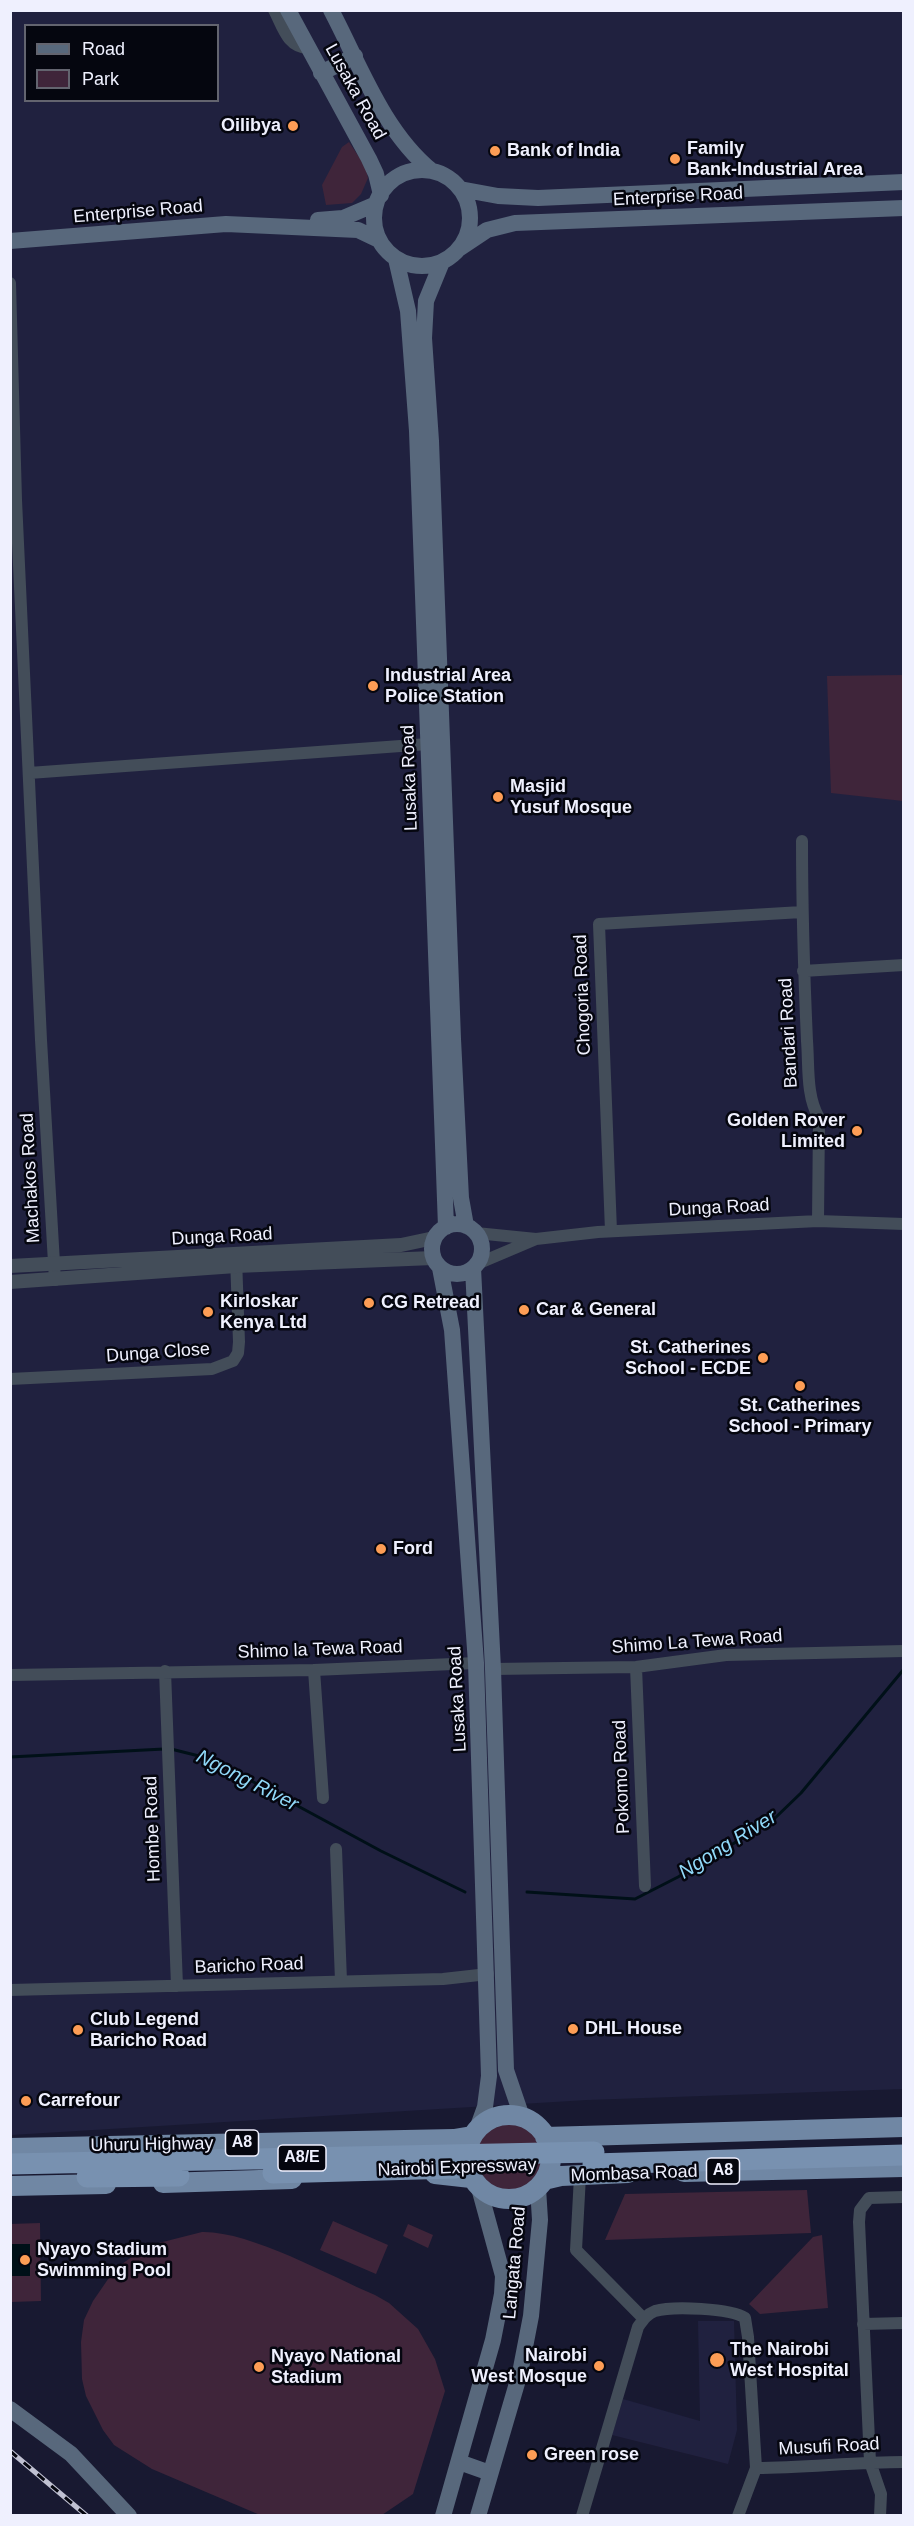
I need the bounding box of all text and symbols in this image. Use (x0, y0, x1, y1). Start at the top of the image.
legend (24, 24, 219, 102)
text: Road (82, 39, 125, 59)
street label: Lusaka Road (320, 40, 390, 144)
text: Park (82, 69, 119, 89)
place label: Oilibya (221, 115, 281, 137)
marker: Oilibya (286, 119, 300, 133)
place label: Family Bank-Industrial Area (687, 138, 863, 180)
place label: Bank of India (507, 140, 620, 162)
marker: Bank of India (488, 144, 502, 158)
marker: Family Bank-Industrial Area (668, 152, 682, 166)
street label: Enterprise Road (612, 183, 744, 211)
street label: Enterprise Road (72, 196, 204, 228)
place label: Industrial Area Police Station (385, 665, 511, 708)
marker: Industrial Area Police Station (366, 679, 380, 693)
street label: Lusaka Road (397, 725, 423, 831)
place label: Masjid Yusuf Mosque (510, 776, 632, 818)
marker: Masjid Yusuf Mosque (491, 790, 505, 804)
street label: Chogoria Road (570, 934, 596, 1056)
street label: Bandari Road (775, 977, 803, 1089)
place label: Golden Rover Limited (727, 1110, 845, 1152)
street label: Machakos Road (17, 1112, 45, 1244)
marker: Golden Rover Limited (850, 1124, 864, 1138)
street label: Dunga Road (668, 1195, 770, 1221)
street label: Dunga Road (171, 1224, 273, 1250)
place label: Kirloskar Kenya Ltd (220, 1291, 307, 1334)
place label: CG Retread (381, 1292, 480, 1314)
marker: CG Retread (362, 1296, 376, 1310)
place label: Car & General (536, 1299, 656, 1321)
marker: Car & General (517, 1303, 531, 1317)
marker: Kirloskar Kenya Ltd (201, 1305, 215, 1319)
place label: St. Catherines School - ECDE (625, 1337, 751, 1380)
street label: Dunga Close (105, 1339, 211, 1367)
marker: St. Catherines School - ECDE (756, 1351, 770, 1365)
marker: St. Catherines School - Primary (793, 1379, 807, 1393)
place label: St. Catherines School - Primary (728, 1395, 872, 1438)
place label: Ford (393, 1538, 433, 1560)
marker: Ford (374, 1542, 388, 1556)
street label: Shimo La Tewa Road (611, 1625, 783, 1659)
street label: Shimo la Tewa Road (237, 1636, 403, 1664)
street label: Lusaka Road (444, 1645, 472, 1753)
street label: Pokomo Road (609, 1720, 635, 1834)
water label: Ngong River (192, 1745, 302, 1817)
street label: Hombe Road (140, 1776, 166, 1882)
water label: Ngong River (675, 1805, 781, 1885)
street label: Baricho Road (194, 1953, 304, 1979)
place label: Club Legend Baricho Road (90, 2009, 207, 2052)
place label: DHL House (585, 2018, 682, 2040)
marker: DHL House (566, 2022, 580, 2036)
marker: Club Legend Baricho Road (71, 2023, 85, 2037)
place label: Carrefour (38, 2090, 120, 2112)
marker: Carrefour (19, 2094, 33, 2108)
road number: A8 (226, 2130, 258, 2156)
street label: Uhuru Highway (90, 2133, 214, 2157)
road number: A8/E (278, 2145, 326, 2171)
street label: Nairobi Expressway (377, 2154, 537, 2182)
road number: A8 (706, 2158, 740, 2184)
street label: Mombasa Road (570, 2161, 698, 2187)
street label: Langata Road (499, 2206, 531, 2320)
place label: Nyayo Stadium Swimming Pool (37, 2239, 171, 2282)
marker: Nyayo Stadium Swimming Pool (18, 2253, 32, 2267)
place label: The Nairobi West Hospital (730, 2339, 849, 2382)
place label: Nairobi West Mosque (471, 2345, 587, 2388)
place label: Nyayo National Stadium (271, 2346, 401, 2388)
marker: The Nairobi West Hospital (708, 2351, 726, 2369)
marker: Nairobi West Mosque (592, 2359, 606, 2373)
marker: Nyayo National Stadium (252, 2360, 266, 2374)
street label: Musufi Road (778, 2434, 880, 2460)
place label: Green rose (544, 2444, 639, 2466)
marker: Green rose (525, 2448, 539, 2462)

